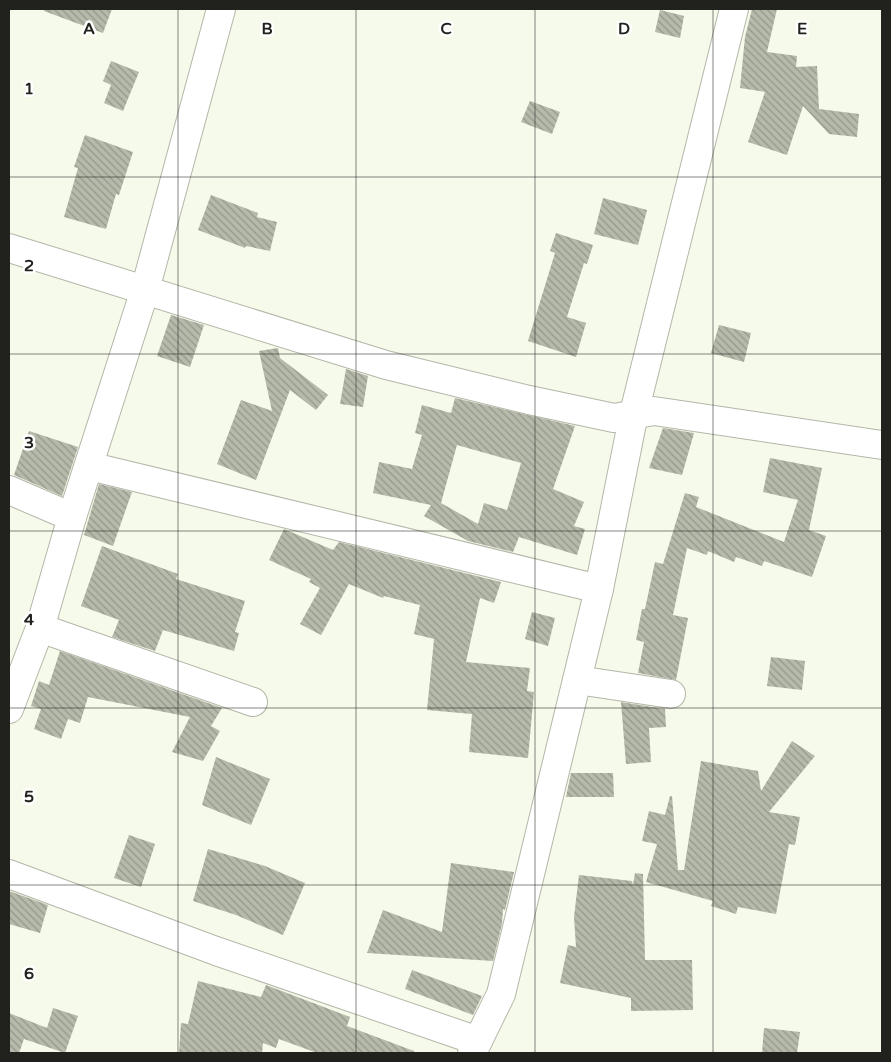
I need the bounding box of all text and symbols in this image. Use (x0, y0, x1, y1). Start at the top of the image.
text: A (83, 19, 95, 39)
text: B (261, 19, 273, 39)
text: C (440, 19, 452, 39)
text: D (618, 19, 630, 39)
text: E (797, 19, 807, 39)
text: 1 (24, 79, 34, 99)
text: 2 (24, 256, 34, 276)
text: 3 (24, 433, 34, 453)
text: 4 (24, 610, 34, 630)
text: 5 (24, 787, 34, 807)
text: 6 (24, 964, 34, 984)

